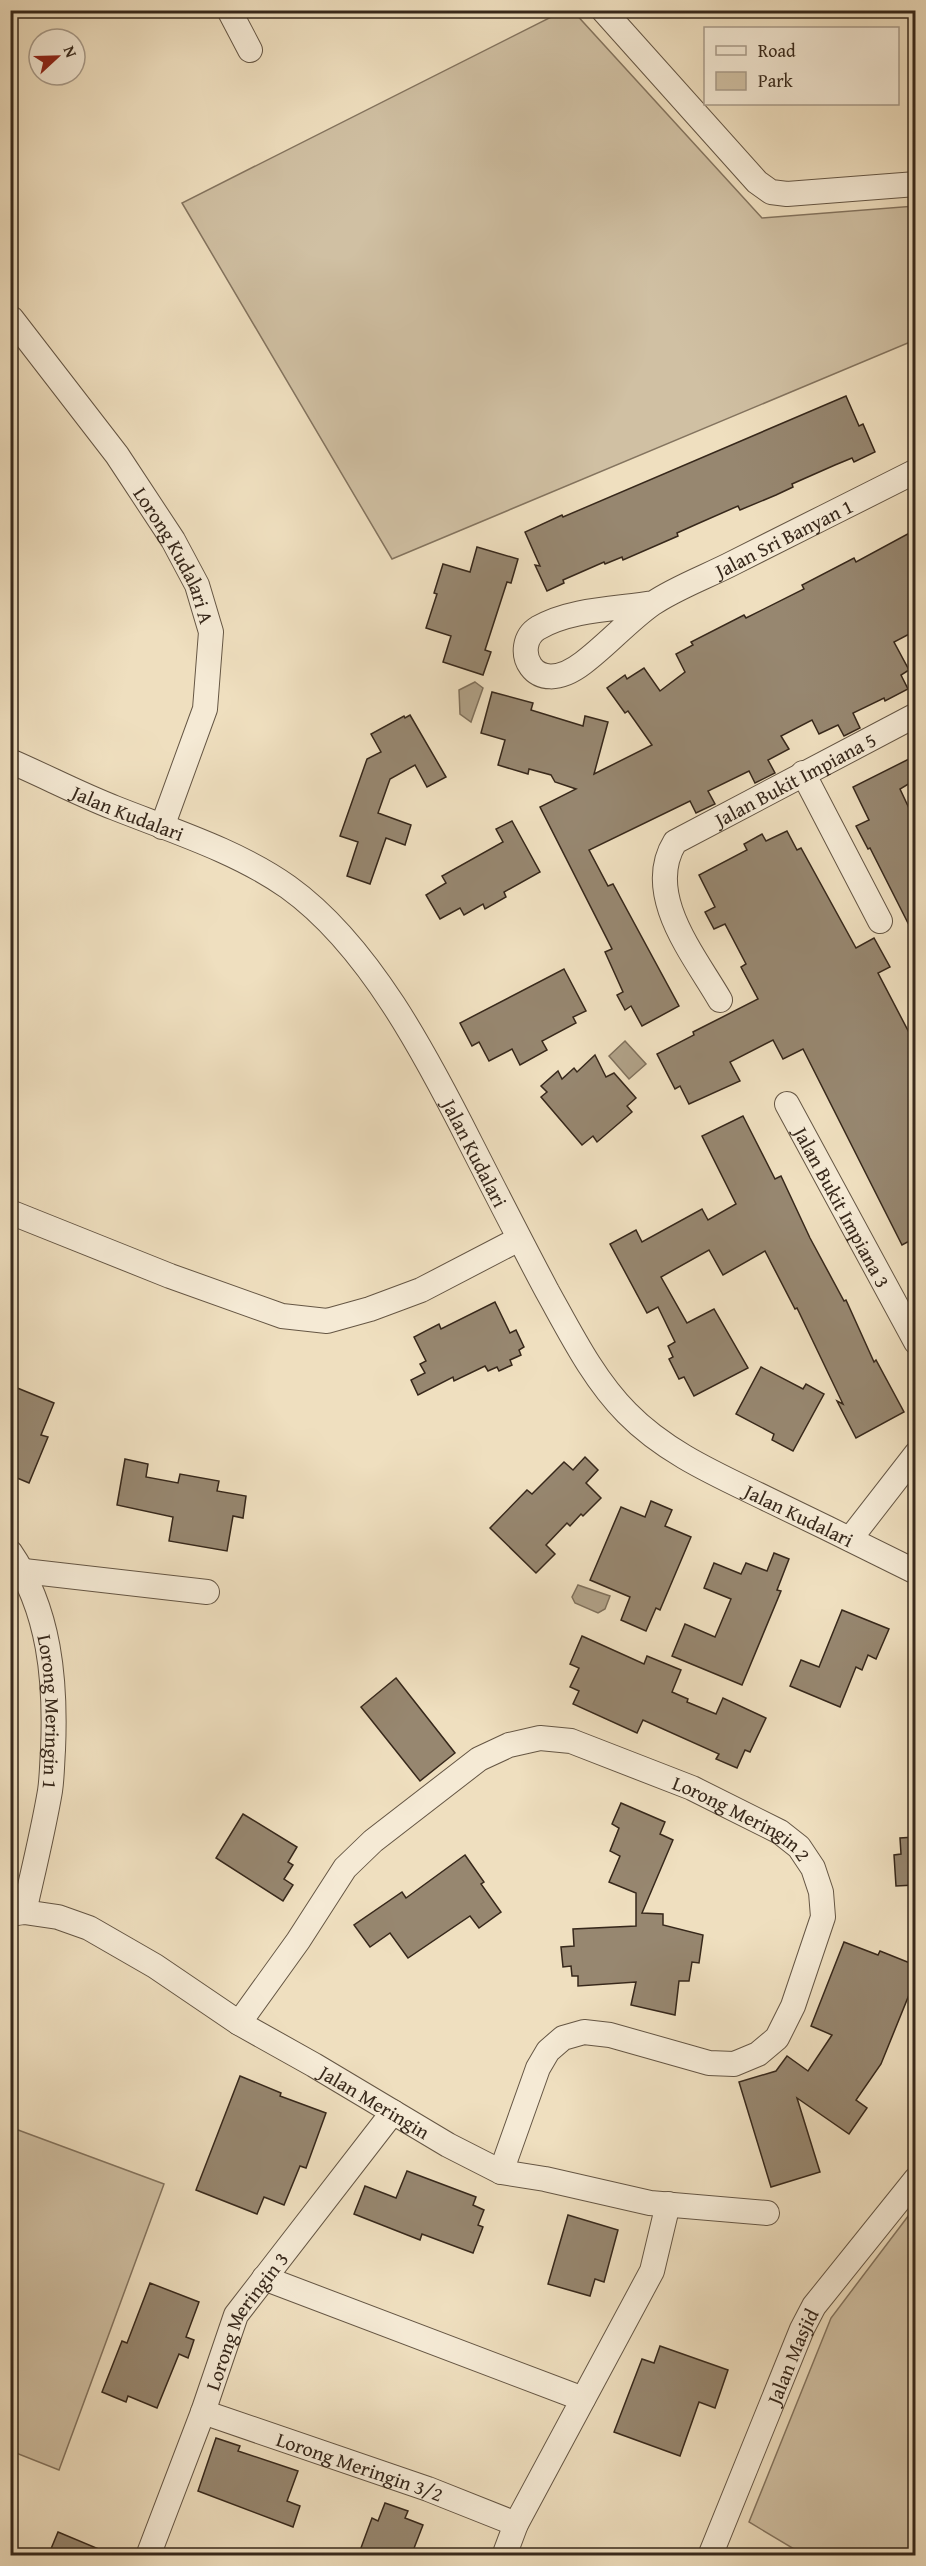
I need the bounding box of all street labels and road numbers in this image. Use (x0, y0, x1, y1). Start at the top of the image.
street label: Lorong Kudalari A (127, 481, 222, 627)
street label: Jalan Sri Banyan 1 (707, 491, 857, 586)
street label: Jalan Bukit Impiana 5 (706, 724, 881, 835)
street label: Jalan Kudalari (65, 776, 189, 848)
street label: Jalan Kudalari (434, 1091, 515, 1212)
street label: Jalan Bukit Impiana 3 (786, 1119, 898, 1292)
street label: Jalan Kudalari (737, 1475, 859, 1554)
street label: Lorong Meringin 1 (31, 1632, 68, 1791)
street label: Lorong Meringin 2 (669, 1767, 819, 1866)
street label: Jalan Meringin (312, 2056, 436, 2146)
street label: Lorong Meringin 3 (197, 2245, 295, 2394)
street label: Jalan Masjid (757, 2302, 825, 2411)
street label: Lorong Meringin 3/2 (273, 2424, 448, 2508)

